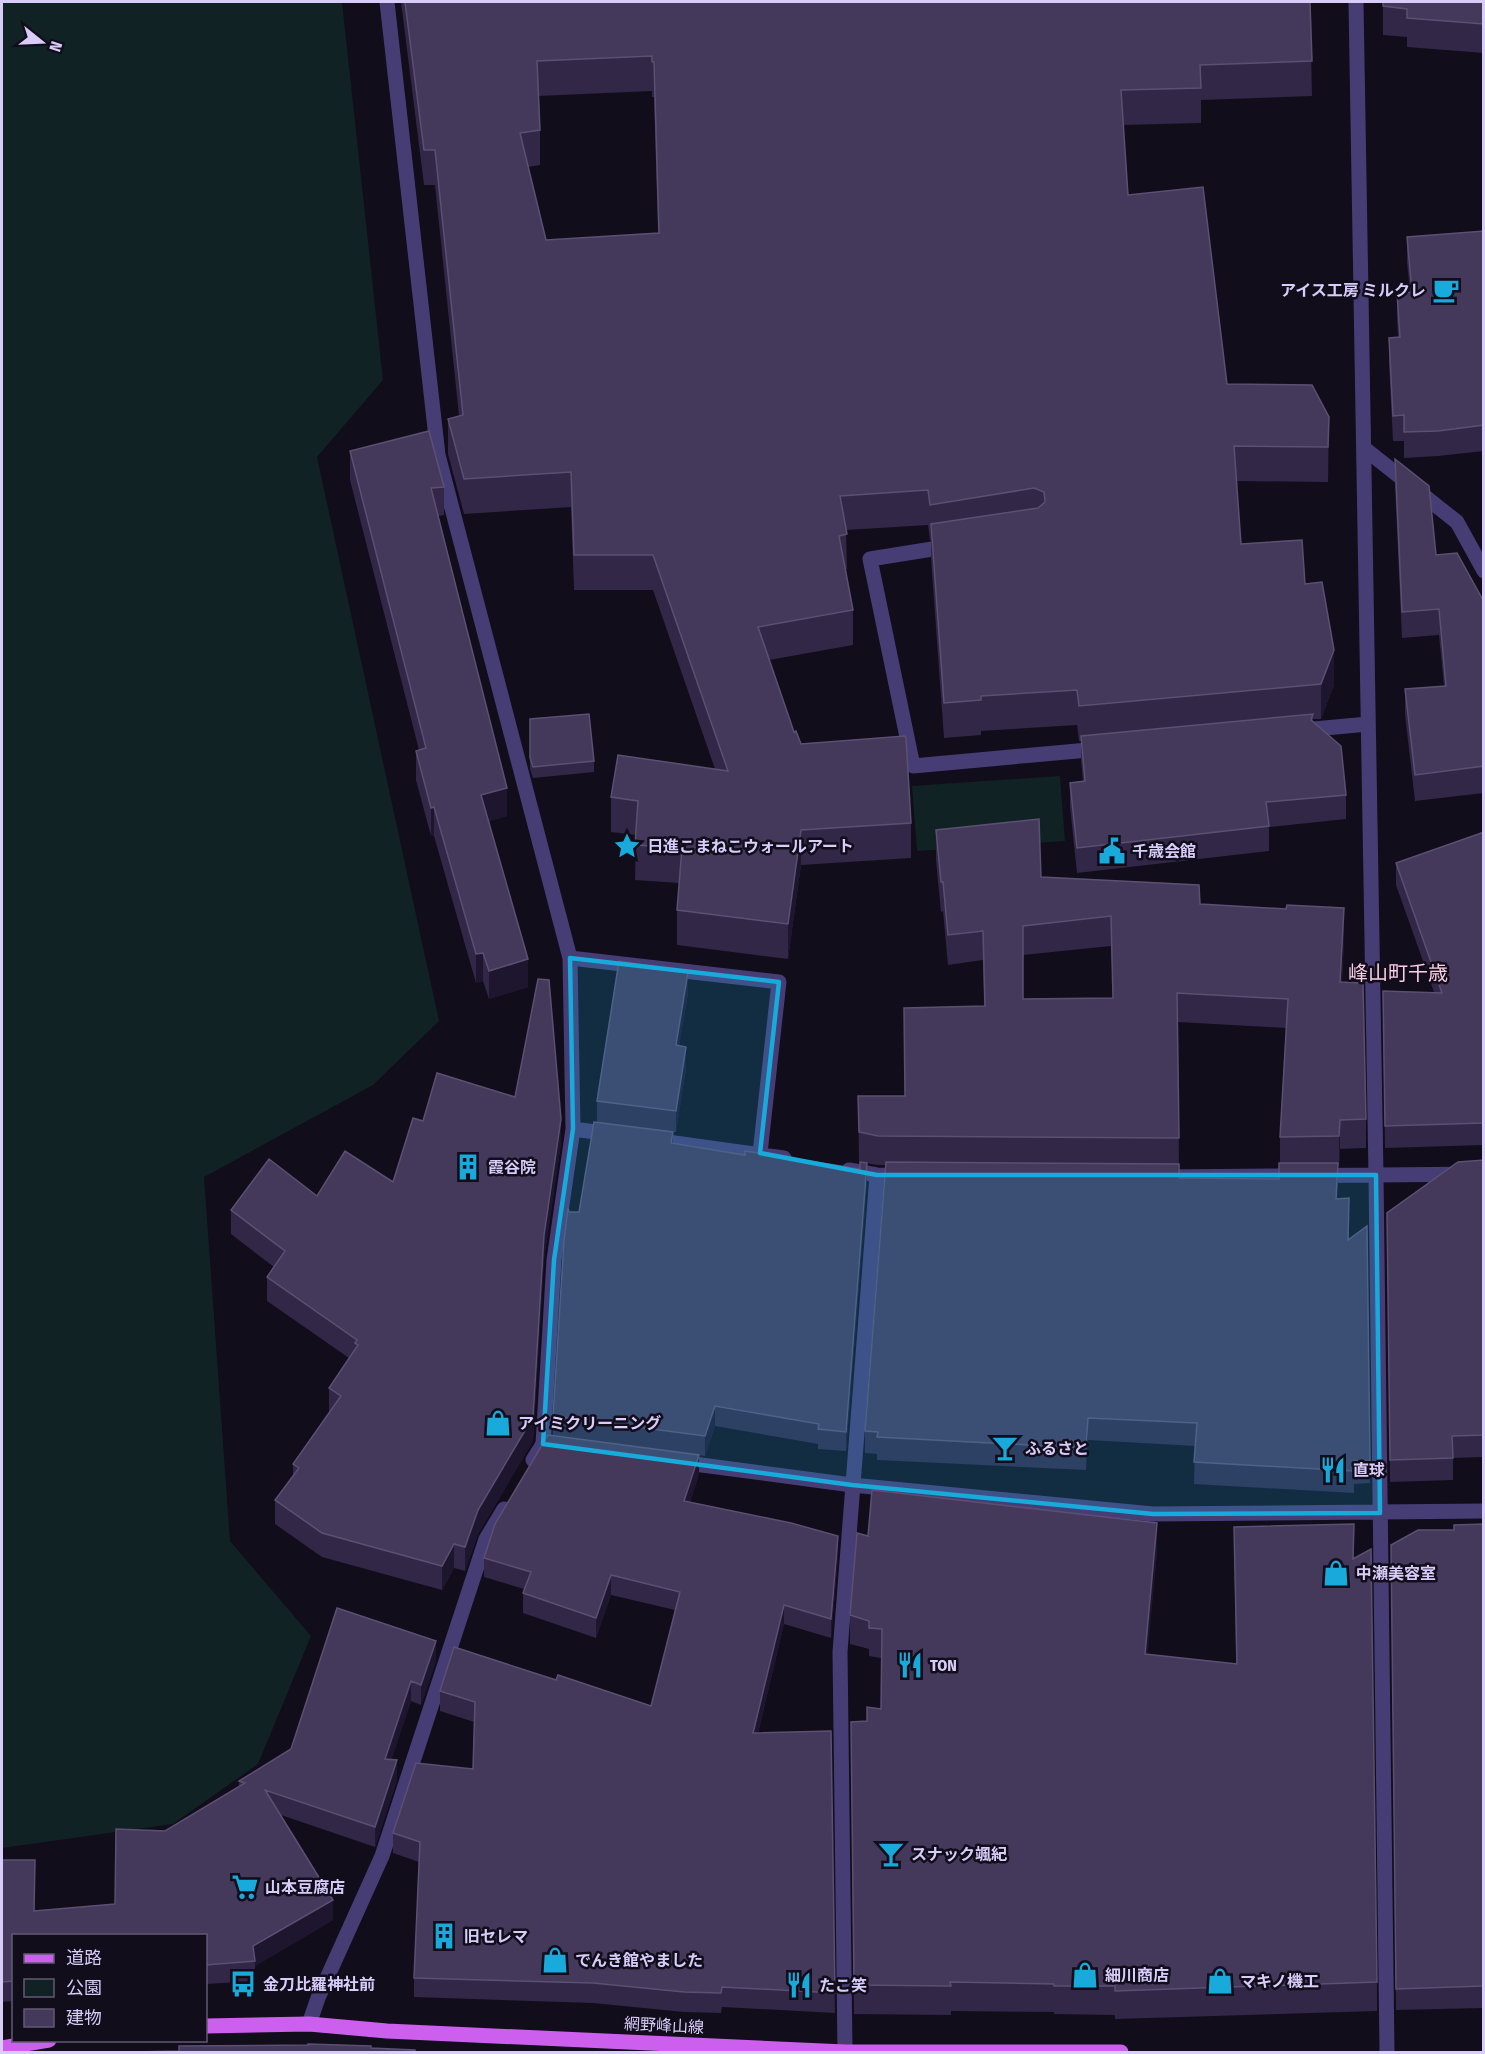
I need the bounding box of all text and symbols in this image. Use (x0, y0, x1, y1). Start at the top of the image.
north arrow (12, 12, 72, 72)
text: N (45, 39, 66, 54)
cafe icon: アイス工房 ミルクレ (1431, 275, 1461, 305)
place label: アイス工房 ミルクレ (1280, 281, 1426, 300)
place icon: 日進こまねこウォールアート (612, 831, 642, 861)
public building icon: 千歳会館 (1097, 836, 1127, 866)
place label: 日進こまねこウォールアート (647, 837, 854, 856)
place label: 千歳会館 (1132, 842, 1196, 861)
district label: 峰山町千歳 (1348, 961, 1448, 985)
building icon: 霞谷院 (453, 1152, 483, 1182)
place label: 霞谷院 (488, 1158, 536, 1177)
shop icon: アイミクリーニング (483, 1408, 513, 1438)
place label: アイミクリーニング (518, 1414, 661, 1433)
bar icon: ふるさと (990, 1433, 1020, 1463)
place label: ふるさと (1025, 1439, 1089, 1458)
restaurant icon: 直球 (1318, 1455, 1348, 1485)
place label: 直球 (1353, 1461, 1385, 1480)
shop icon: 中瀬美容室 (1321, 1558, 1351, 1588)
place label: 中瀬美容室 (1356, 1564, 1436, 1583)
restaurant icon: TON (895, 1650, 925, 1680)
place label: TON (930, 1656, 957, 1675)
bar icon: スナック颯紀 (876, 1839, 906, 1869)
place label: スナック颯紀 (911, 1845, 1007, 1864)
supermarket icon: 山本豆腐店 (230, 1872, 260, 1902)
place label: 山本豆腐店 (265, 1878, 345, 1897)
building icon: 旧セレマ (429, 1921, 459, 1951)
place label: 旧セレマ (464, 1927, 528, 1946)
legend (12, 1934, 207, 2042)
shop icon: でんき館やました (540, 1945, 570, 1975)
text: 道路 (66, 1947, 102, 1969)
place label: でんき館やました (575, 1951, 703, 1970)
shop icon: 細川商店 (1070, 1960, 1100, 1990)
place label: 細川商店 (1105, 1966, 1169, 1985)
shop icon: マキノ機工 (1205, 1966, 1235, 1996)
bus stop icon: 金刀比羅神社前 (228, 1969, 258, 1999)
restaurant icon: たこ笑 (784, 1970, 814, 2000)
place label: マキノ機工 (1240, 1972, 1319, 1991)
place label: 金刀比羅神社前 (263, 1975, 375, 1994)
place label: たこ笑 (819, 1976, 867, 1995)
text: 公園 (66, 1977, 102, 1999)
text: 建物 (66, 2007, 102, 2029)
street label: 網野峰山線 (624, 2014, 704, 2037)

